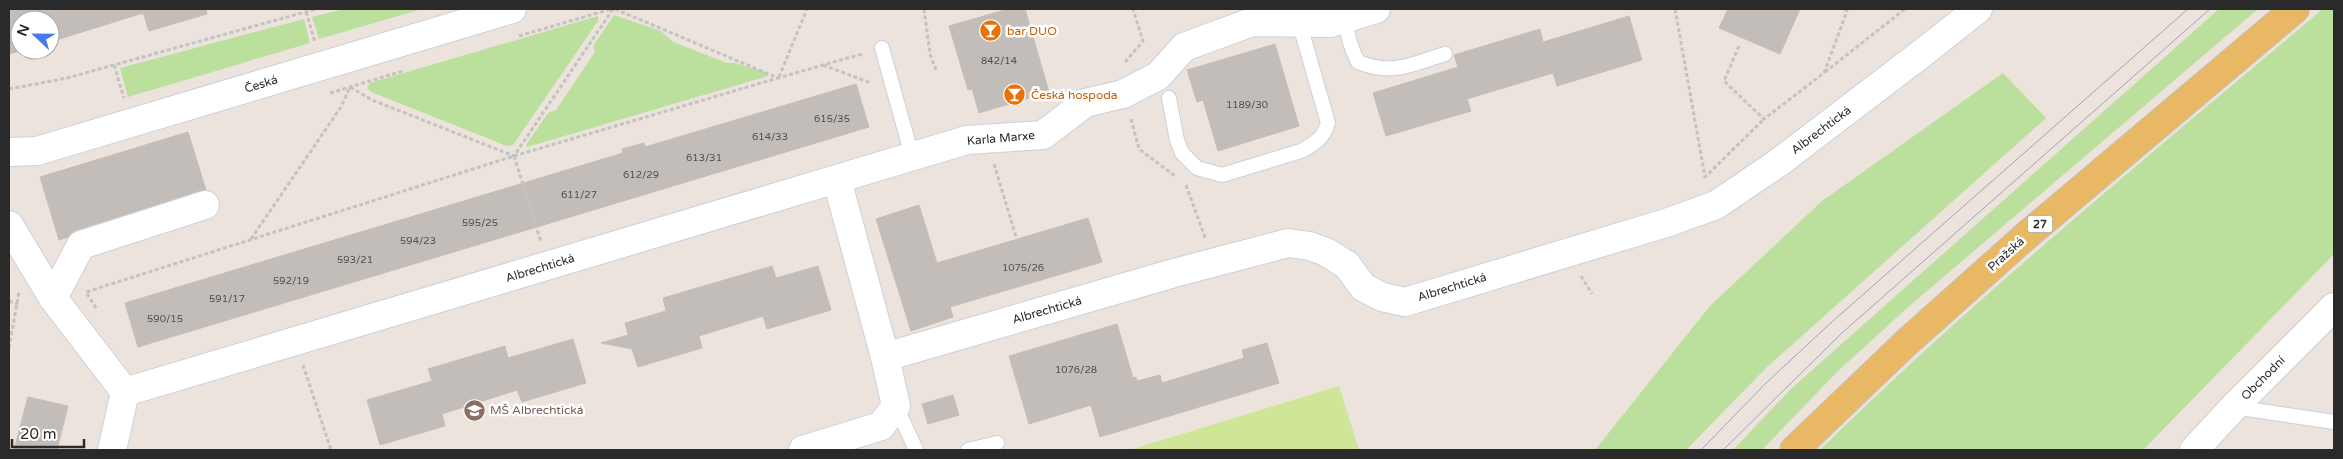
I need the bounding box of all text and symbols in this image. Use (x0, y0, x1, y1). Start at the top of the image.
north arrow (10, 10, 60, 60)
bar icon: bar DUO (979, 19, 1003, 43)
text: N (13, 22, 33, 39)
place label: bar DUO (1007, 24, 1057, 38)
house number: 842/14 (981, 55, 1017, 67)
street label: Česká (243, 72, 279, 96)
bar icon: Česká hospoda (1003, 83, 1027, 107)
place label: Česká hospoda (1031, 88, 1118, 102)
house number: 1189/30 (1226, 99, 1268, 111)
street label: Albrechtická (1788, 103, 1854, 157)
house number: 615/35 (814, 113, 850, 125)
street label: Karla Marxe (966, 128, 1036, 148)
house number: 614/33 (752, 131, 788, 143)
house number: 613/31 (686, 152, 722, 164)
house number: 612/29 (623, 169, 659, 181)
house number: 611/27 (561, 189, 597, 201)
road number: 27 (2028, 215, 2052, 232)
house number: 595/25 (462, 217, 498, 229)
street label: Pražská (1985, 234, 2027, 274)
house number: 594/23 (400, 235, 436, 247)
street label: Albrechtická (504, 251, 576, 285)
house number: 593/21 (337, 254, 373, 266)
house number: 1075/26 (1002, 262, 1044, 274)
street label: Albrechtická (1416, 270, 1488, 304)
house number: 592/19 (273, 275, 309, 287)
house number: 591/17 (209, 293, 245, 305)
street label: Albrechtická (1011, 293, 1083, 327)
house number: 590/15 (147, 313, 183, 325)
street label: Obchodní (2238, 353, 2288, 403)
house number: 1076/28 (1055, 364, 1097, 376)
school or university icon: MŠ Albrechtická (462, 398, 486, 422)
place label: MŠ Albrechtická (490, 403, 583, 417)
scale bar (12, 416, 85, 448)
text: 20 m (20, 425, 57, 443)

